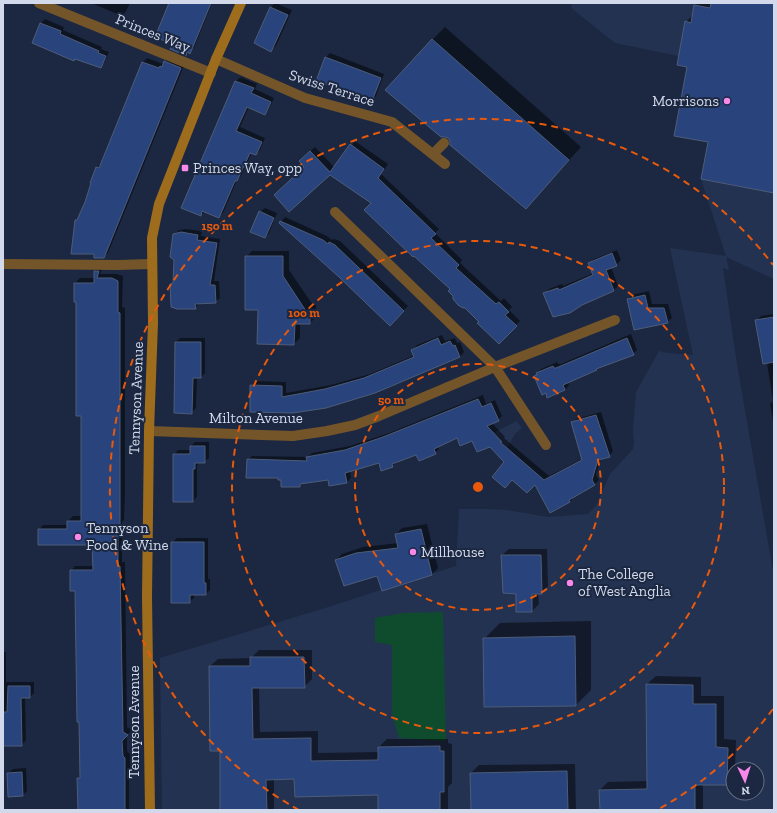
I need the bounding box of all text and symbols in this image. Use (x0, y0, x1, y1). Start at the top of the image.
street label: Princes Way (113, 10, 193, 56)
street label: Swiss Terrace (287, 66, 377, 110)
place label: Morrisons (652, 92, 719, 110)
marker: Morrisons (722, 96, 732, 106)
place label: Princes Way, opp (193, 159, 302, 177)
marker: Princes Way, opp (180, 163, 190, 173)
text: 150 m (202, 219, 233, 233)
text: 100 m (288, 306, 320, 320)
street label: Tennyson Avenue (125, 341, 147, 455)
text: 50 m (378, 393, 404, 407)
street label: Milton Avenue (209, 409, 303, 427)
centre of rings (471, 480, 485, 494)
place label: Tennyson Food & Wine (86, 519, 169, 554)
marker: Tennyson Food & Wine (73, 532, 83, 542)
place label: Millhouse (421, 543, 485, 561)
marker: Millhouse (408, 547, 418, 557)
place label: The College of West Anglia (578, 565, 671, 600)
marker: The College of West Anglia (565, 578, 575, 588)
street label: Tennyson Avenue (125, 665, 143, 779)
north arrow (725, 761, 765, 801)
text: N (740, 784, 750, 797)

